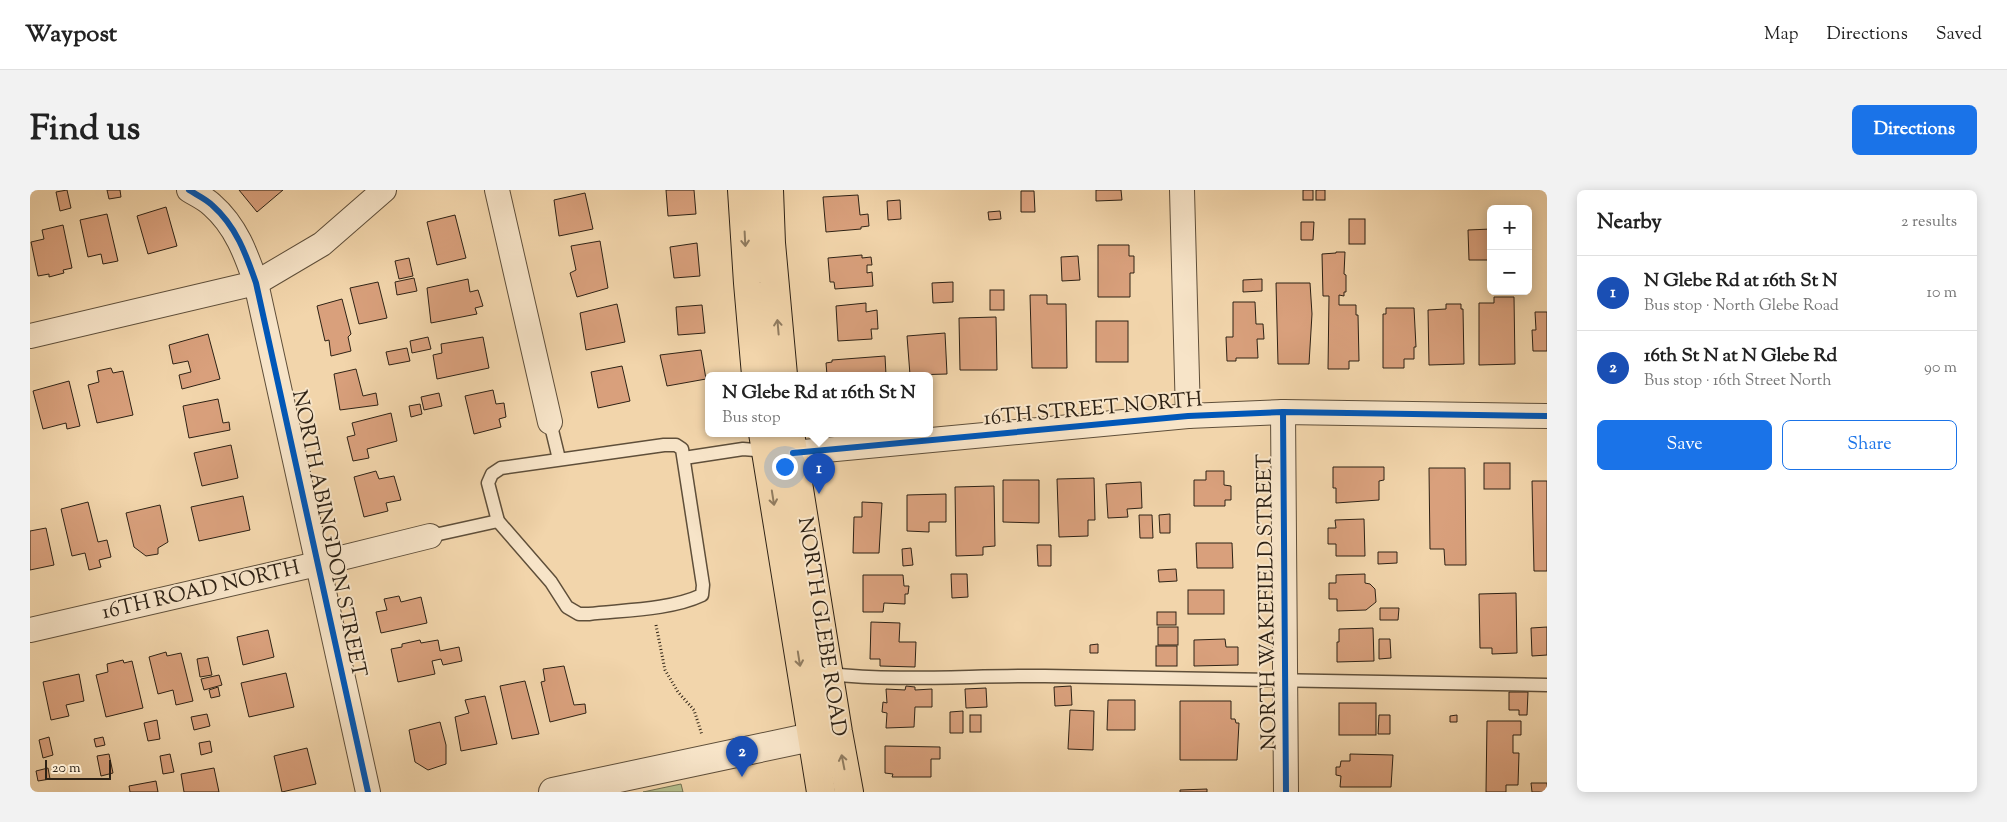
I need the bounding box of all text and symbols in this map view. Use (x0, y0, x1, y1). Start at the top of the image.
text: Waypost (25, 18, 117, 52)
text: Map (1764, 22, 1799, 48)
text: Directions (1827, 22, 1908, 48)
text: Saved (1936, 22, 1982, 48)
text: Find us (30, 105, 140, 156)
button: Directions (1852, 105, 1977, 155)
map controls (1487, 205, 1532, 295)
button: + (1487, 205, 1532, 250)
text: Nearby (1597, 208, 1662, 238)
text: 2 results (1901, 211, 1957, 234)
one-way arrow (740, 230, 749, 246)
button: − (1487, 250, 1532, 295)
text: N Glebe Rd at 16th St N (1644, 268, 1837, 295)
text: 1 (1610, 282, 1616, 305)
text: 10 m (1927, 282, 1957, 305)
text: Bus stop · North Glebe Road (1644, 295, 1839, 318)
one-way arrow (774, 319, 783, 335)
text: 16th St N at N Glebe Rd (1644, 343, 1837, 370)
text: 2 (1609, 357, 1617, 380)
text: 90 m (1924, 357, 1957, 380)
text: Bus stop · 16th Street North (1644, 370, 1832, 393)
popup (705, 372, 933, 437)
text: N Glebe Rd at 16th St N (722, 380, 916, 407)
street label: 16TH STREET NORTH (982, 385, 1204, 435)
street label: NORTH ABINGDON STREET (283, 388, 373, 681)
text: Bus stop (722, 407, 781, 430)
button: Save (1597, 420, 1772, 470)
button: Share (1782, 420, 1957, 470)
pin: 1 (803, 453, 835, 494)
street label: NORTH WAKEFIELD STREET (1250, 453, 1286, 750)
your location (772, 454, 798, 480)
one-way arrow (768, 490, 778, 506)
street label: NORTH GLEBE ROAD (789, 515, 853, 739)
street label: 16TH ROAD NORTH (99, 554, 303, 628)
one-way arrow (794, 650, 804, 666)
pin: 2 (726, 736, 758, 777)
one-way arrow (838, 754, 848, 770)
scale bar (45, 757, 111, 780)
text: 20 m (52, 759, 81, 779)

